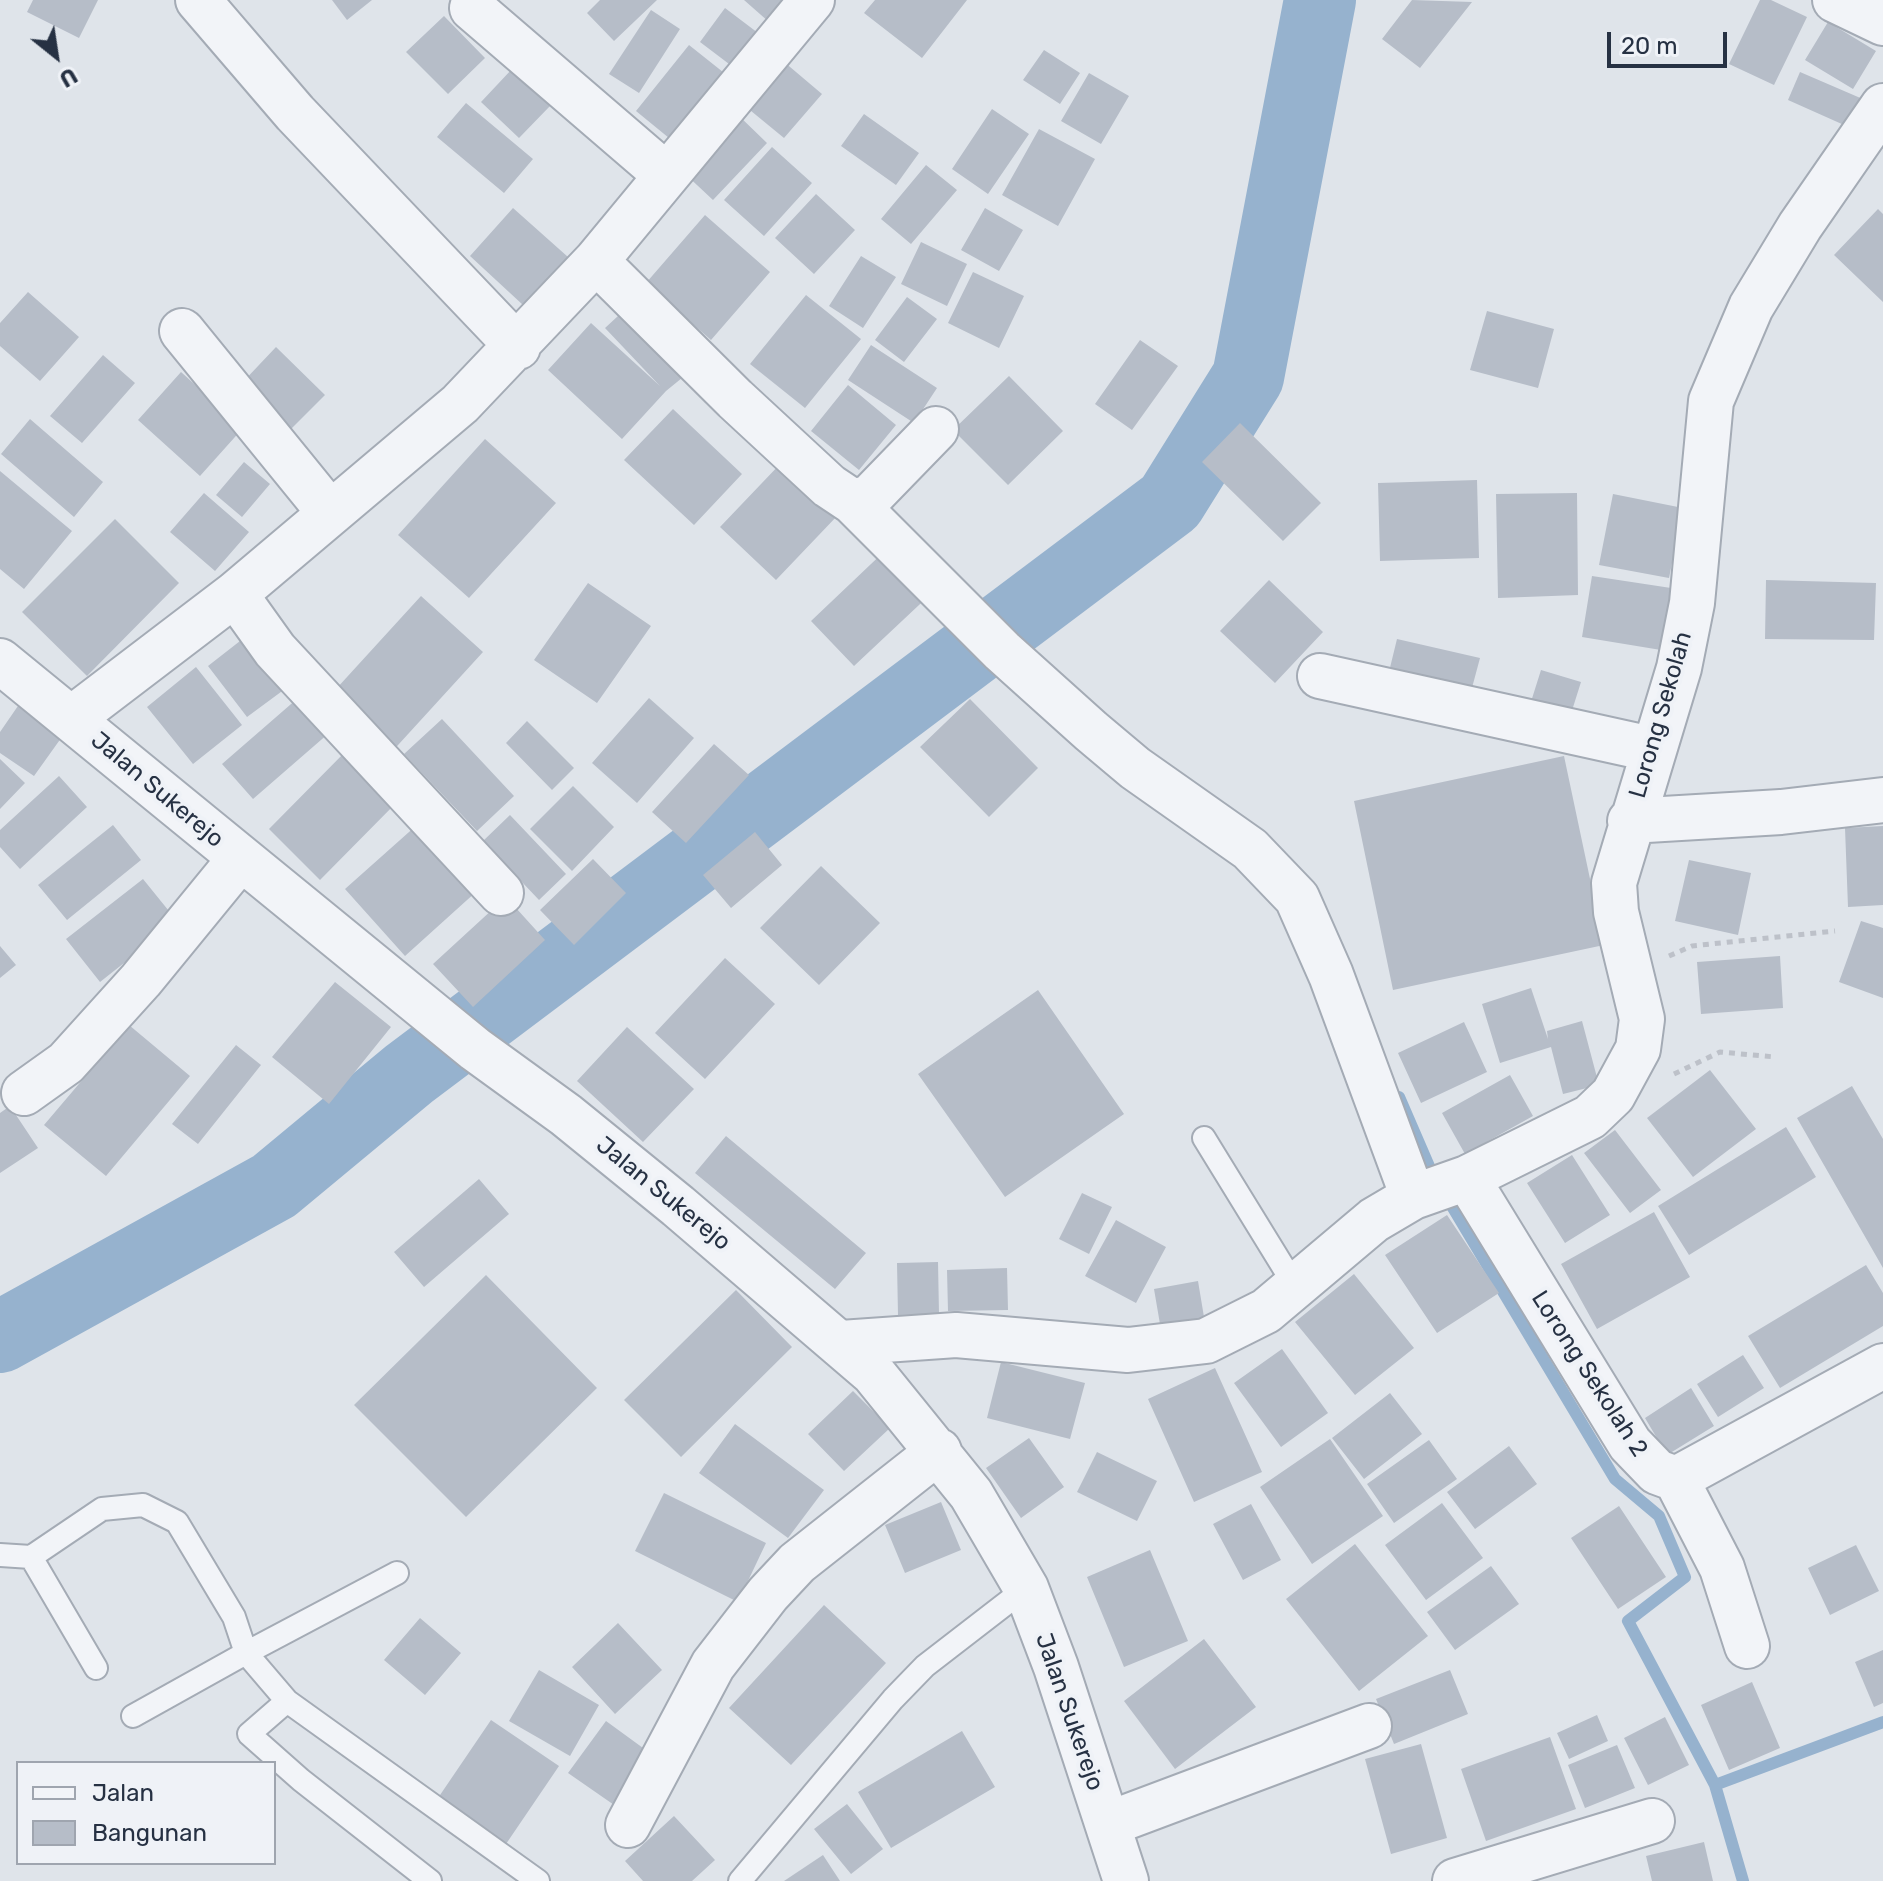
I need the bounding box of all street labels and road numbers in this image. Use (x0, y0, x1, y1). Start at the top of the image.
street label: Lorong Sekolah (1623, 628, 1699, 802)
street label: Jalan Sukerejo (85, 726, 229, 854)
street label: Jalan Sukerejo (590, 1131, 736, 1257)
street label: Lorong Sekolah 2 (1525, 1286, 1653, 1462)
street label: Jalan Sukerejo (1029, 1629, 1109, 1795)

